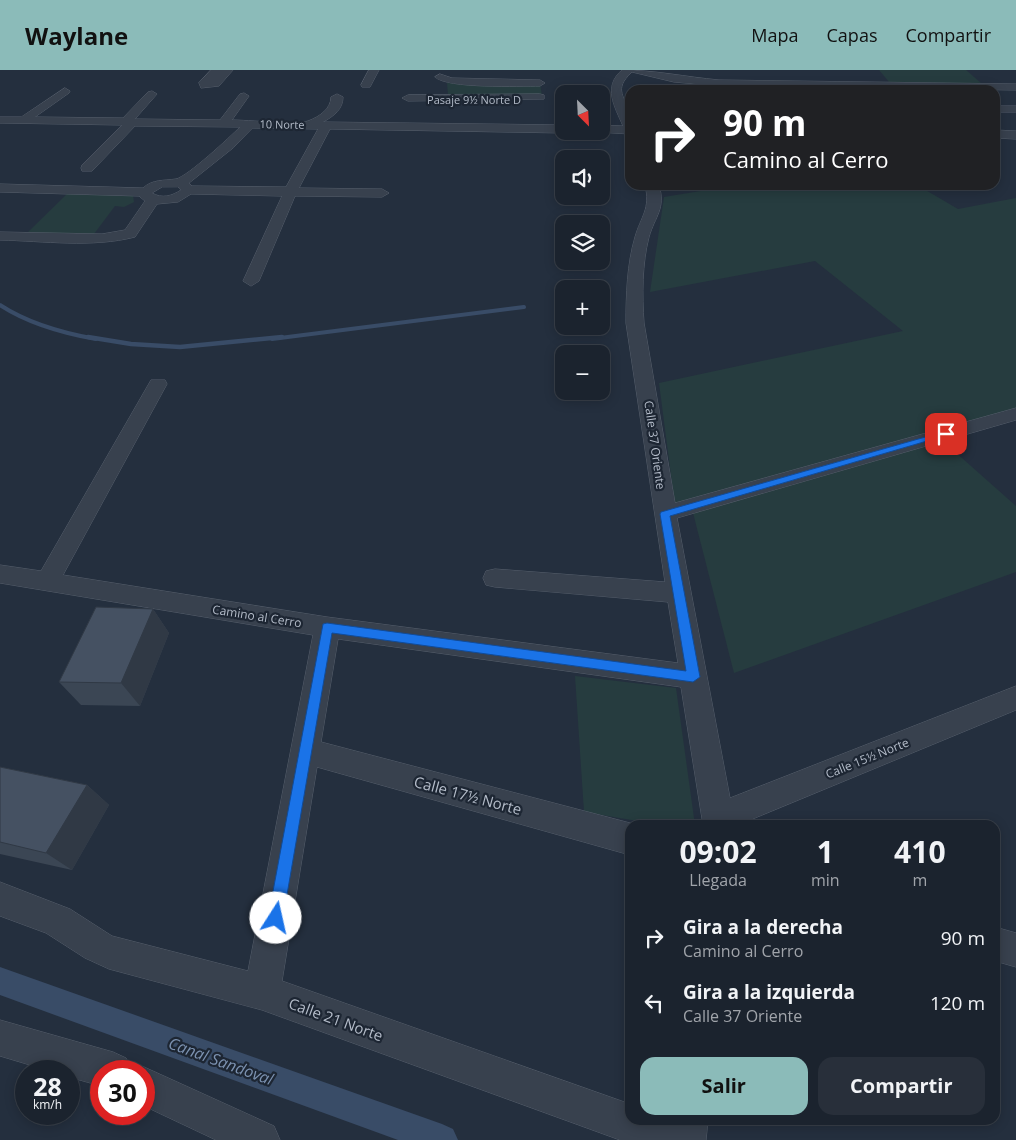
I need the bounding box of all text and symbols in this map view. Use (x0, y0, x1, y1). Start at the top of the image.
text: Waylane (25, 19, 128, 52)
text: Mapa (751, 23, 799, 47)
text: Capas (827, 23, 877, 47)
text: Compartir (905, 23, 991, 47)
north arrow (555, 85, 610, 140)
map controls (555, 85, 610, 400)
street label: Pasaje 9½ Norte D (427, 92, 521, 107)
text: 90 m (723, 99, 806, 146)
icon: right (640, 105, 705, 170)
street label: 10 Norte (259, 116, 305, 132)
text: Camino al Cerro (723, 144, 888, 174)
button: sound (555, 150, 610, 205)
button: layers (555, 215, 610, 270)
button: + (555, 280, 610, 335)
button: − (555, 345, 610, 400)
street label: Calle 37 Oriente (640, 400, 670, 491)
pin (925, 413, 967, 455)
icon: arrive (932, 420, 960, 448)
street label: Camino al Cerro (211, 601, 303, 631)
street label: Calle 15½ Norte (823, 733, 911, 782)
street label: Calle 17½ Norte (412, 771, 524, 819)
text: 09:02 (679, 831, 757, 872)
text: 1 (817, 831, 834, 872)
text: 410 (894, 831, 946, 872)
text: Llegada (689, 869, 747, 891)
text: min (811, 869, 840, 891)
text: m (912, 869, 927, 891)
position arrow (249, 891, 301, 943)
text: Gira a la derecha (683, 914, 843, 940)
icon: right (640, 924, 668, 952)
text: 90 m (941, 925, 985, 951)
text: Camino al Cerro (683, 940, 803, 962)
text: Gira a la izquierda (683, 979, 855, 1005)
icon: left (640, 989, 668, 1017)
text: 120 m (930, 990, 985, 1016)
street label: Calle 21 Norte (286, 993, 386, 1045)
text: Calle 37 Oriente (683, 1005, 802, 1027)
water label: Canal Sandoval (166, 1032, 277, 1090)
button: Salir (640, 1057, 808, 1115)
button: Compartir (818, 1057, 985, 1115)
speed limit sign: 30 (90, 1060, 155, 1125)
text: 28 (33, 1069, 62, 1103)
text: km/h (33, 1096, 62, 1113)

